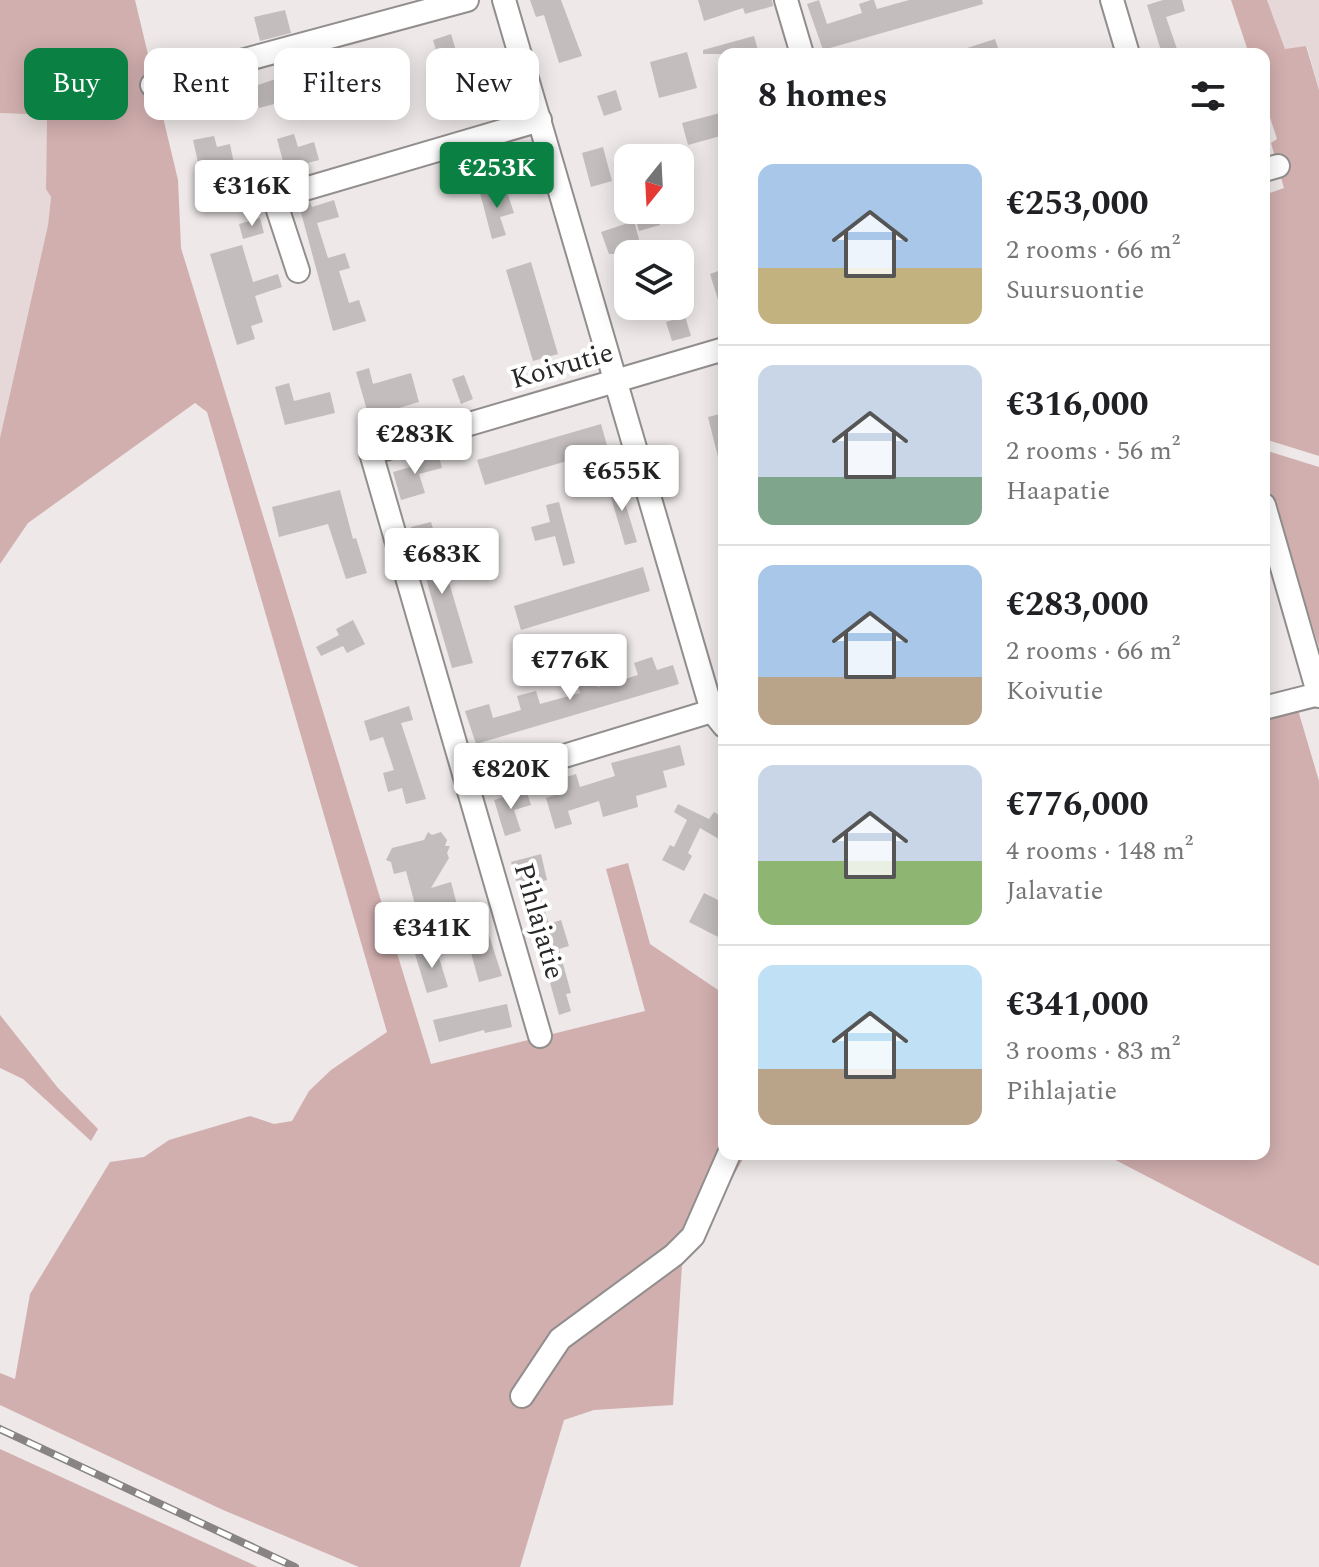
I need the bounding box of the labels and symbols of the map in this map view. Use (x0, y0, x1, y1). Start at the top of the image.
pin: €253K (441, 142, 553, 210)
north arrow (614, 144, 694, 224)
pin: €316K (196, 160, 308, 228)
street label: Koivutie (506, 331, 618, 401)
pin: €283K (359, 408, 471, 476)
pin: €655K (566, 445, 678, 513)
pin: €683K (386, 528, 498, 596)
pin: €776K (514, 634, 626, 702)
pin: €820K (455, 743, 567, 811)
street label: Pihlajatie (502, 858, 576, 984)
pin: €341K (376, 902, 488, 970)

